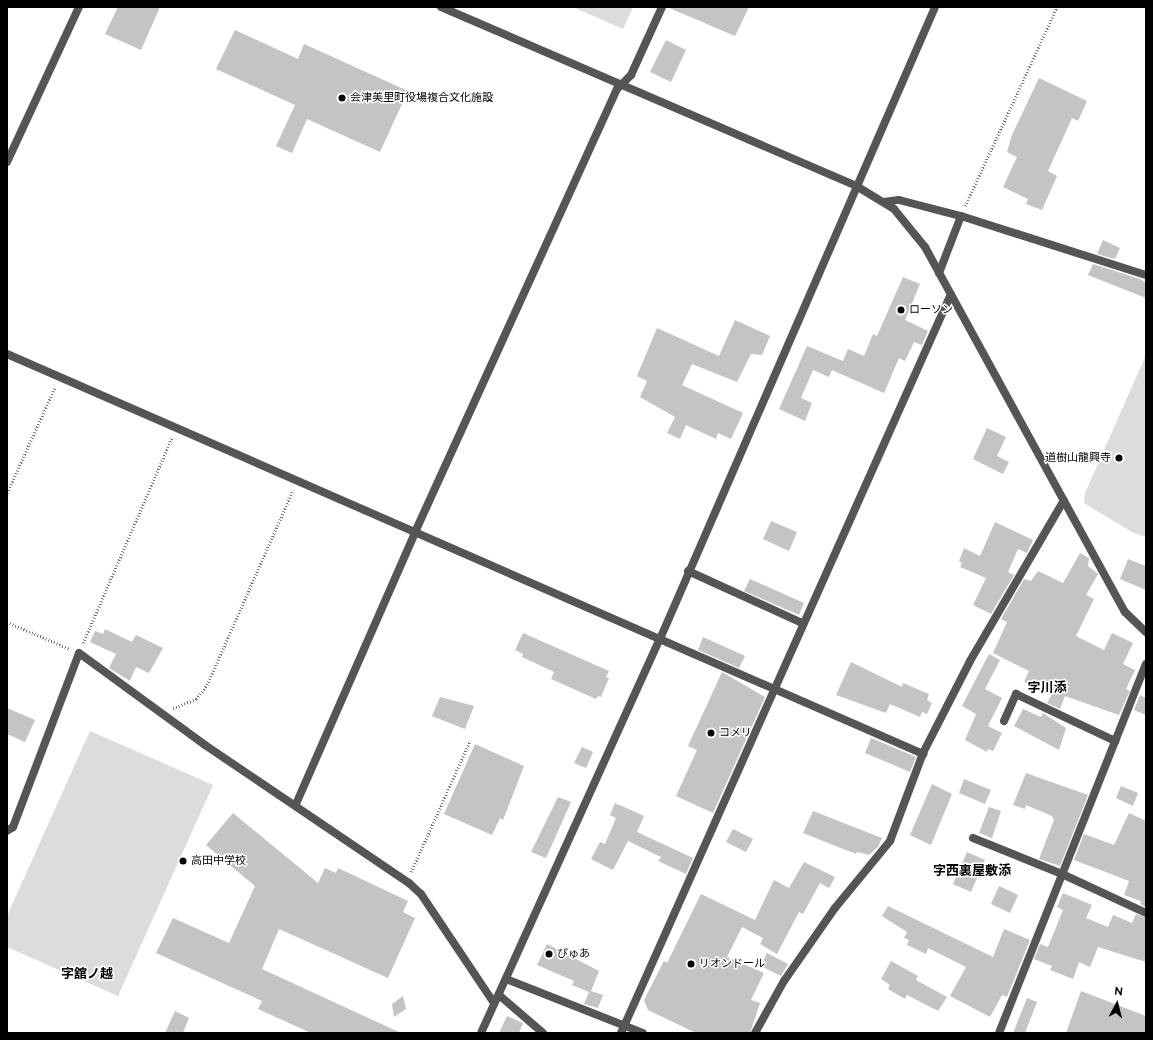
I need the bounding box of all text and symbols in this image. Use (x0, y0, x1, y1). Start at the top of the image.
place label: 会津美里町役場複合文化施設 (350, 91, 493, 105)
marker: 会津美里町役場複合文化施設 (337, 93, 347, 103)
place label: ローソン (909, 303, 953, 317)
marker: ローソン (896, 305, 906, 315)
place label: 道樹山龍興寺 (1045, 451, 1111, 465)
marker: 道樹山龍興寺 (1114, 453, 1124, 463)
district label: 字川添 (1028, 680, 1066, 696)
place label: コメリ (719, 726, 752, 740)
marker: コメリ (706, 728, 716, 738)
place label: 高田中学校 (191, 854, 246, 868)
marker: 高田中学校 (178, 856, 188, 866)
district label: 字西裏屋敷添 (933, 863, 1011, 879)
place label: ぴゅあ (557, 947, 590, 961)
marker: ぴゅあ (544, 949, 554, 959)
place label: リオンドール (699, 957, 765, 971)
marker: リオンドール (686, 959, 696, 969)
district label: 字舘ノ越 (61, 966, 113, 982)
north arrow (1097, 984, 1137, 1024)
text: N (1114, 985, 1123, 999)

